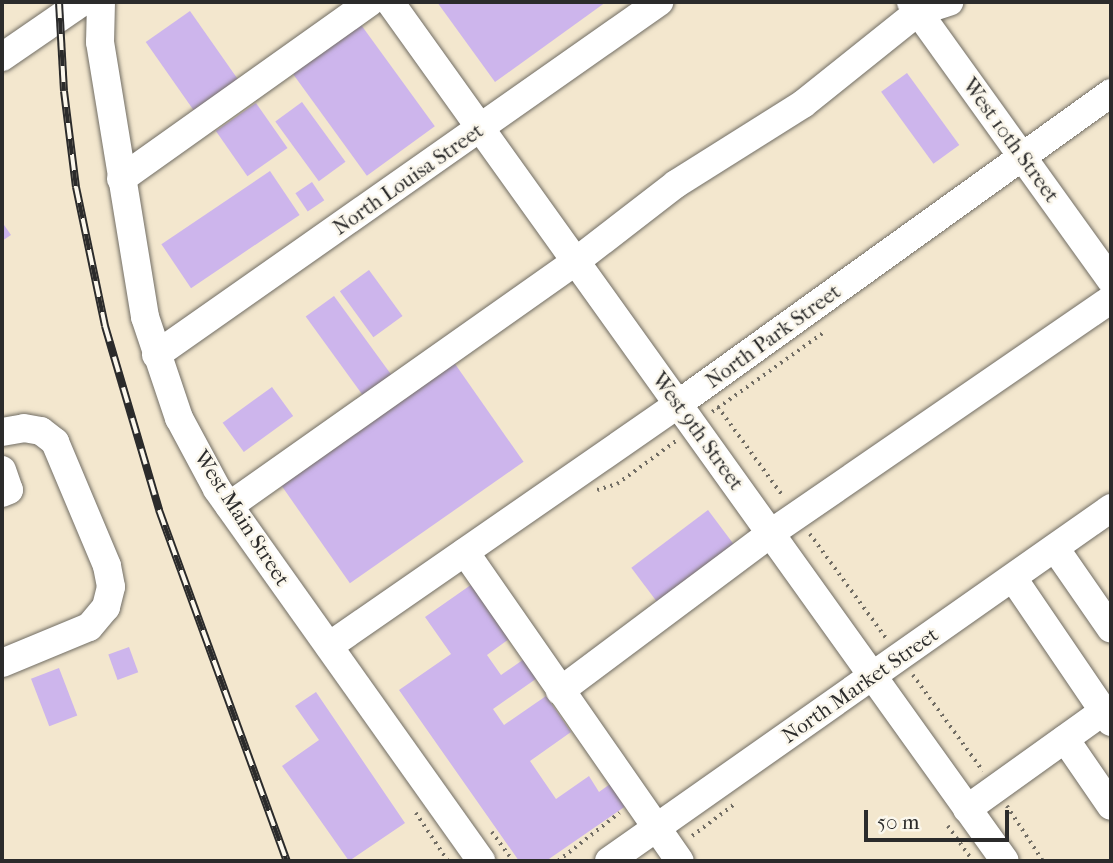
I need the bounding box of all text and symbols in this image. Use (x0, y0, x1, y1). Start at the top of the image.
street label: West 10th Street (957, 73, 1065, 207)
street label: North Louisa Street (328, 118, 488, 240)
street label: North Park Street (701, 279, 845, 393)
street label: West 9th Street (647, 367, 749, 495)
street label: West Main Street (189, 445, 295, 591)
street label: North Market Street (777, 622, 943, 748)
scale bar (868, 796, 1013, 840)
text: 50 m (877, 810, 920, 834)

